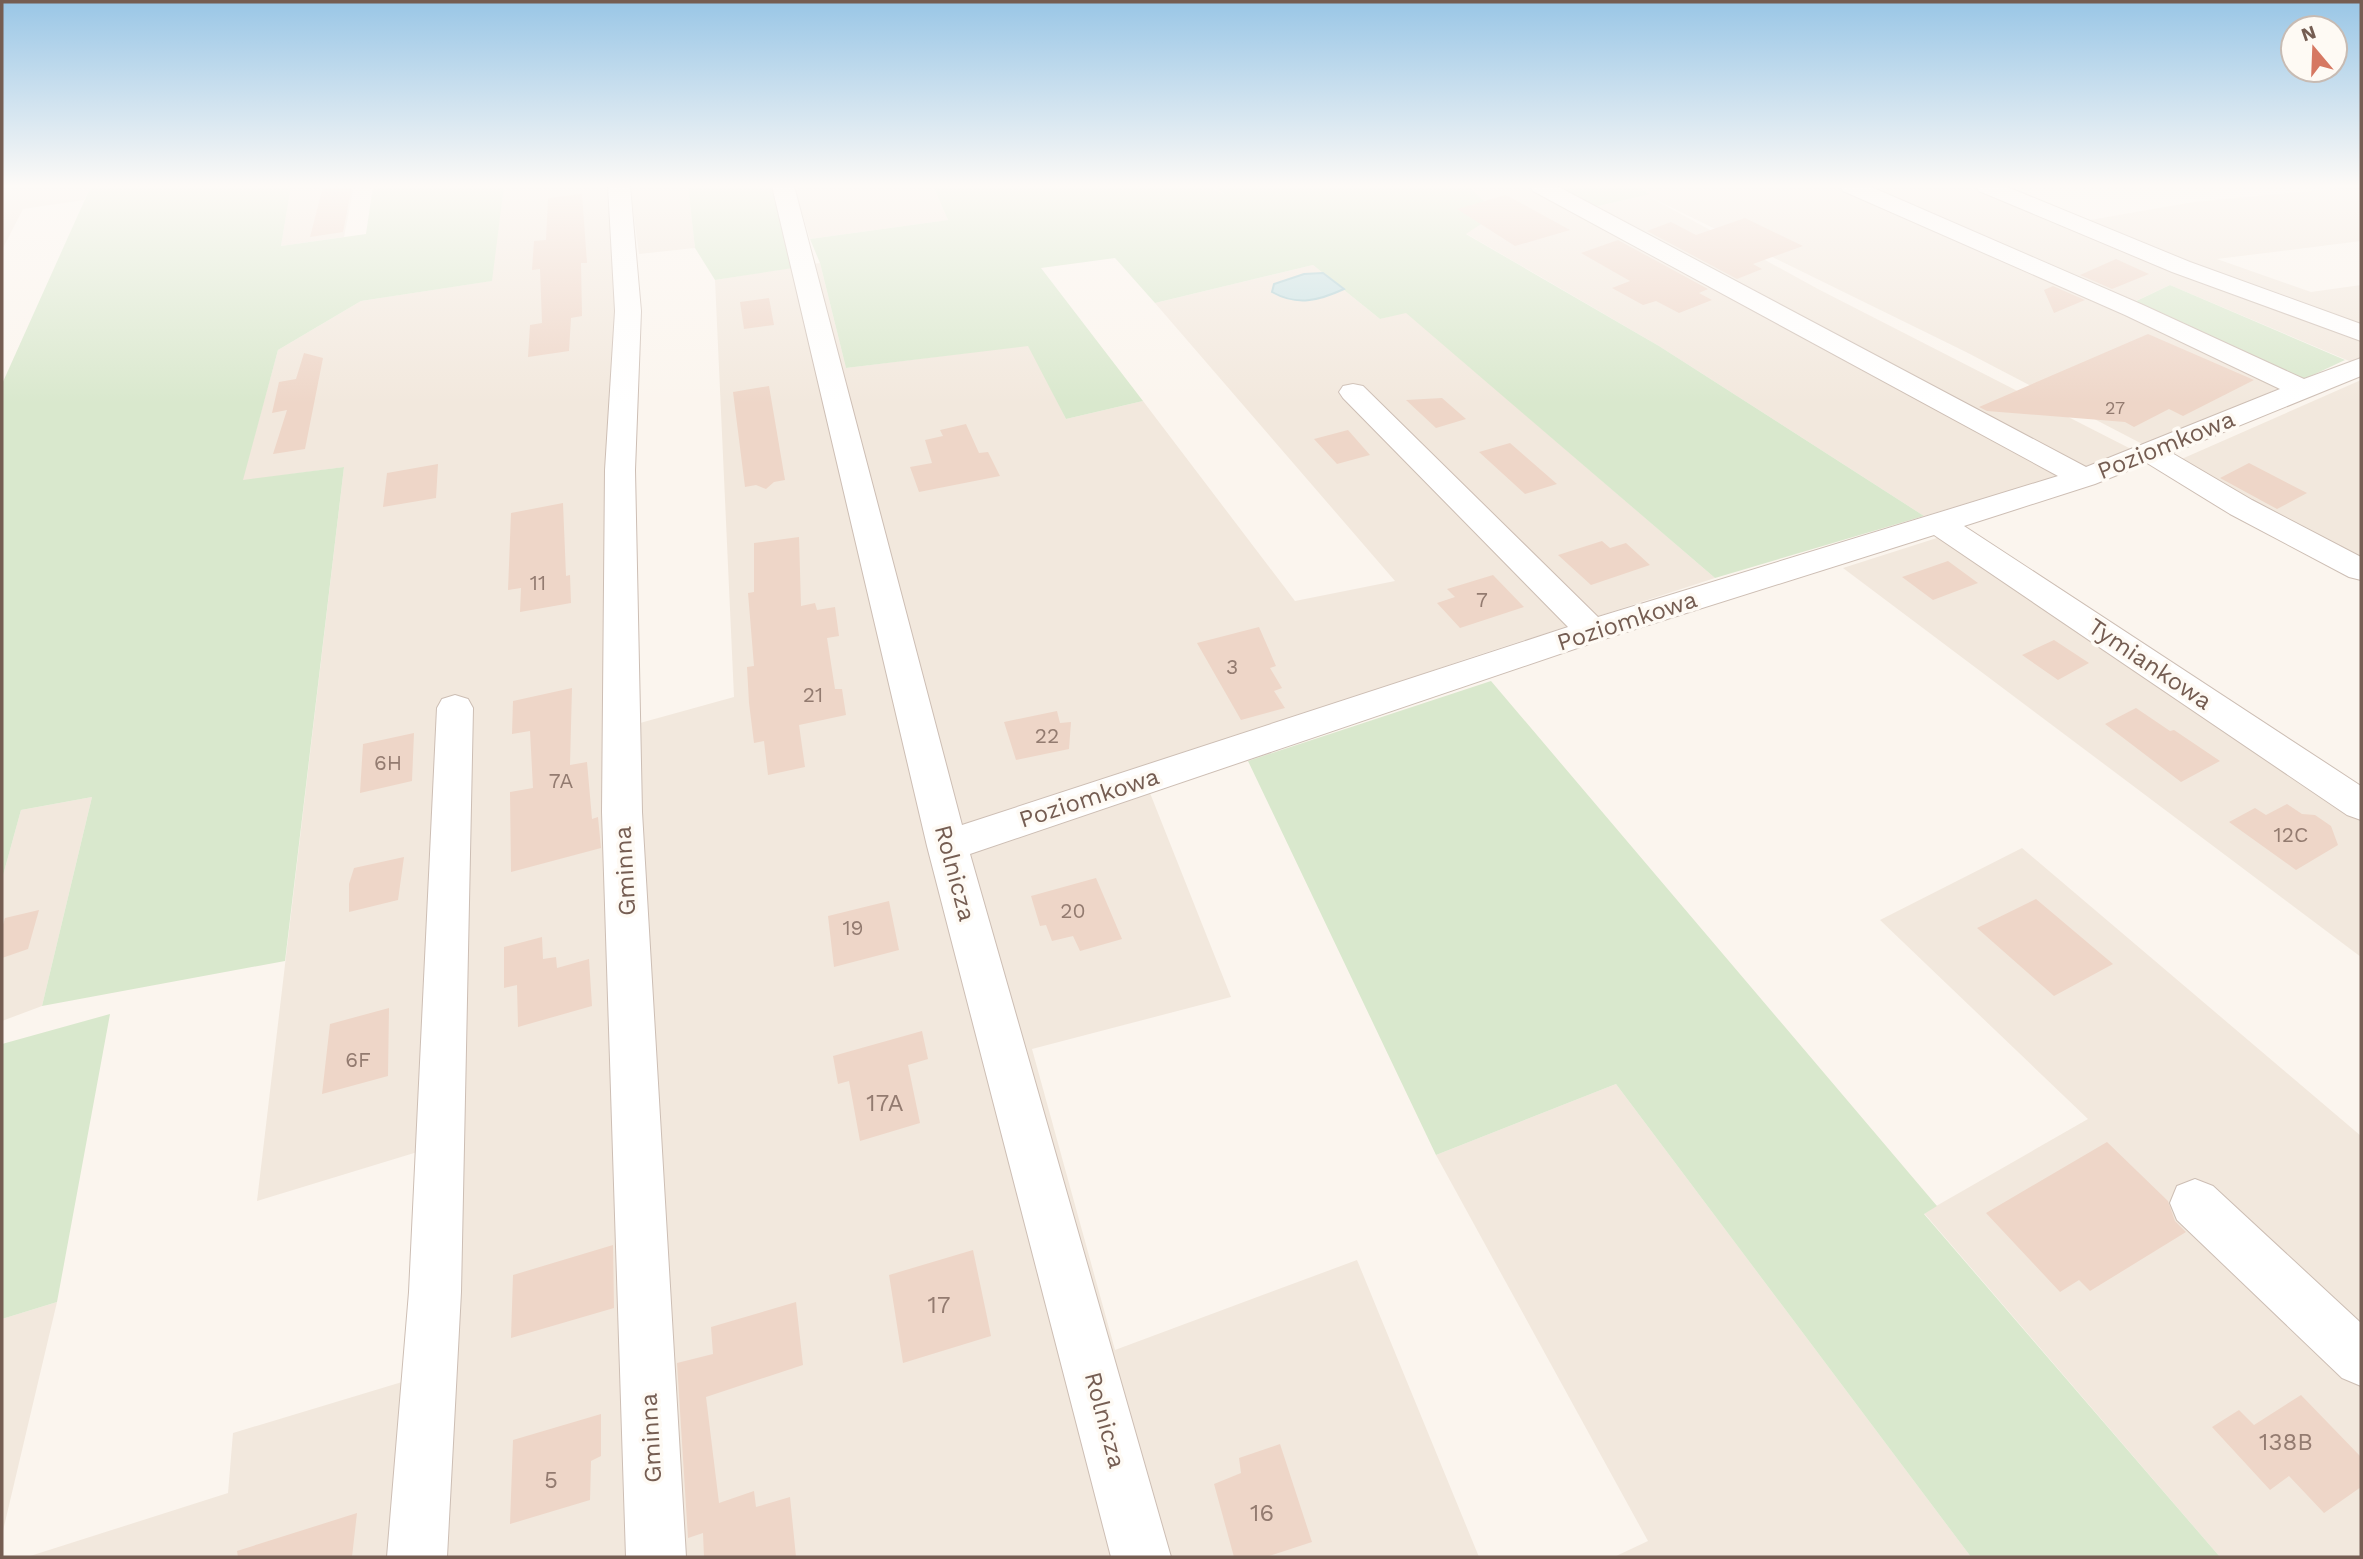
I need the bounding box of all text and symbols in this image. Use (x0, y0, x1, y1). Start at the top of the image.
north arrow (2279, 14, 2349, 84)
text: N (2298, 20, 2319, 47)
house number: 27 (2105, 397, 2125, 418)
street label: Poziomkowa (2093, 405, 2239, 485)
house number: 11 (530, 570, 546, 595)
street label: Poziomkowa (1553, 585, 1701, 657)
house number: 7 (1476, 587, 1488, 612)
street label: Tymiankowa (2083, 612, 2217, 716)
house number: 3 (1226, 654, 1238, 679)
house number: 21 (803, 682, 823, 707)
house number: 22 (1035, 723, 1059, 748)
house number: 6H (374, 750, 402, 775)
street label: Poziomkowa (1015, 762, 1163, 834)
house number: 7A (549, 768, 573, 793)
street label: Rolnicza (929, 822, 981, 924)
house number: 12C (2274, 822, 2308, 847)
street label: Gminna (609, 825, 641, 917)
house number: 20 (1060, 898, 1086, 923)
house number: 19 (842, 915, 864, 940)
house number: 6F (345, 1047, 371, 1072)
house number: 17A (866, 1089, 904, 1117)
house number: 17 (928, 1291, 950, 1319)
street label: Rolnicza (1079, 1369, 1131, 1471)
street label: Gminna (635, 1392, 667, 1484)
house number: 138B (2259, 1428, 2313, 1456)
house number: 5 (544, 1466, 558, 1494)
house number: 16 (1250, 1499, 1274, 1527)

